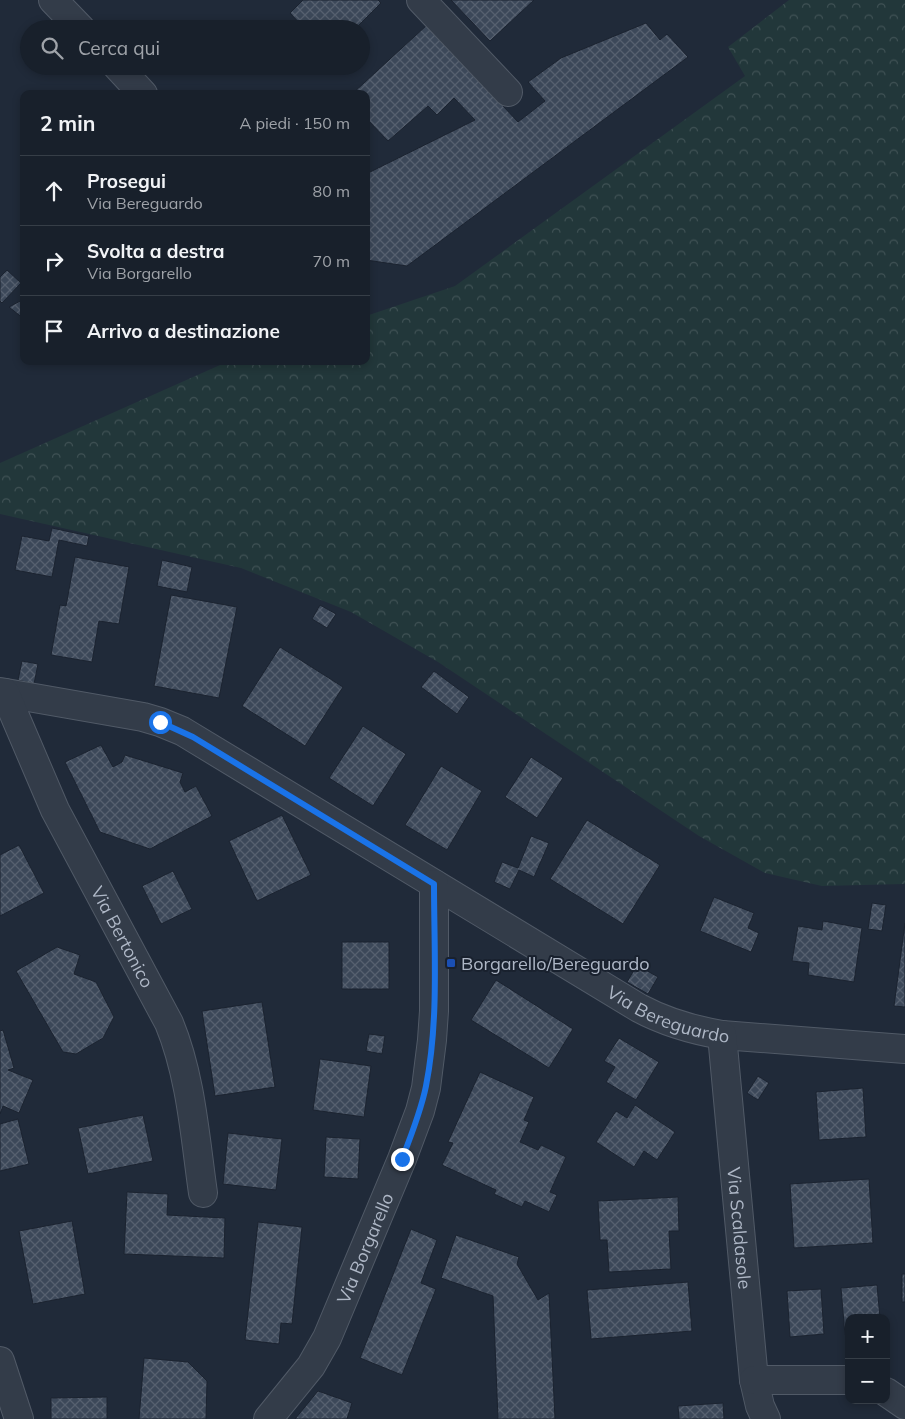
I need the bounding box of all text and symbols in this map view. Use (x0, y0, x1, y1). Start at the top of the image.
search box (20, 20, 370, 75)
icon: search (38, 34, 66, 62)
text: Cerca qui (78, 36, 160, 60)
text: 2 min (40, 110, 95, 136)
text: A piedi · 150 m (239, 113, 350, 133)
text: Prosegui (87, 169, 166, 193)
icon: ahead (40, 177, 68, 205)
text: 80 m (313, 181, 350, 201)
text: Via Bereguardo (87, 193, 203, 213)
text: Svolta a destra (87, 239, 225, 263)
icon: right (40, 247, 68, 275)
text: 70 m (313, 251, 350, 271)
text: Via Borgarello (87, 263, 192, 283)
icon: arrive (40, 317, 68, 345)
text: Arrivo a destinazione (87, 319, 280, 343)
route start (149, 711, 172, 734)
street label: Via Bertonico (86, 882, 159, 991)
place label: Borgarello/Bereguardo (461, 952, 650, 975)
marker: Borgarello/Bereguardo (445, 957, 457, 969)
street label: Via Bereguardo (603, 980, 730, 1047)
route end (391, 1148, 414, 1171)
street label: Via Scaldasole (723, 1166, 757, 1290)
street label: Via Borgarello (331, 1189, 398, 1307)
map controls (845, 1314, 890, 1404)
button: + (845, 1314, 890, 1359)
button: − (845, 1359, 890, 1404)

